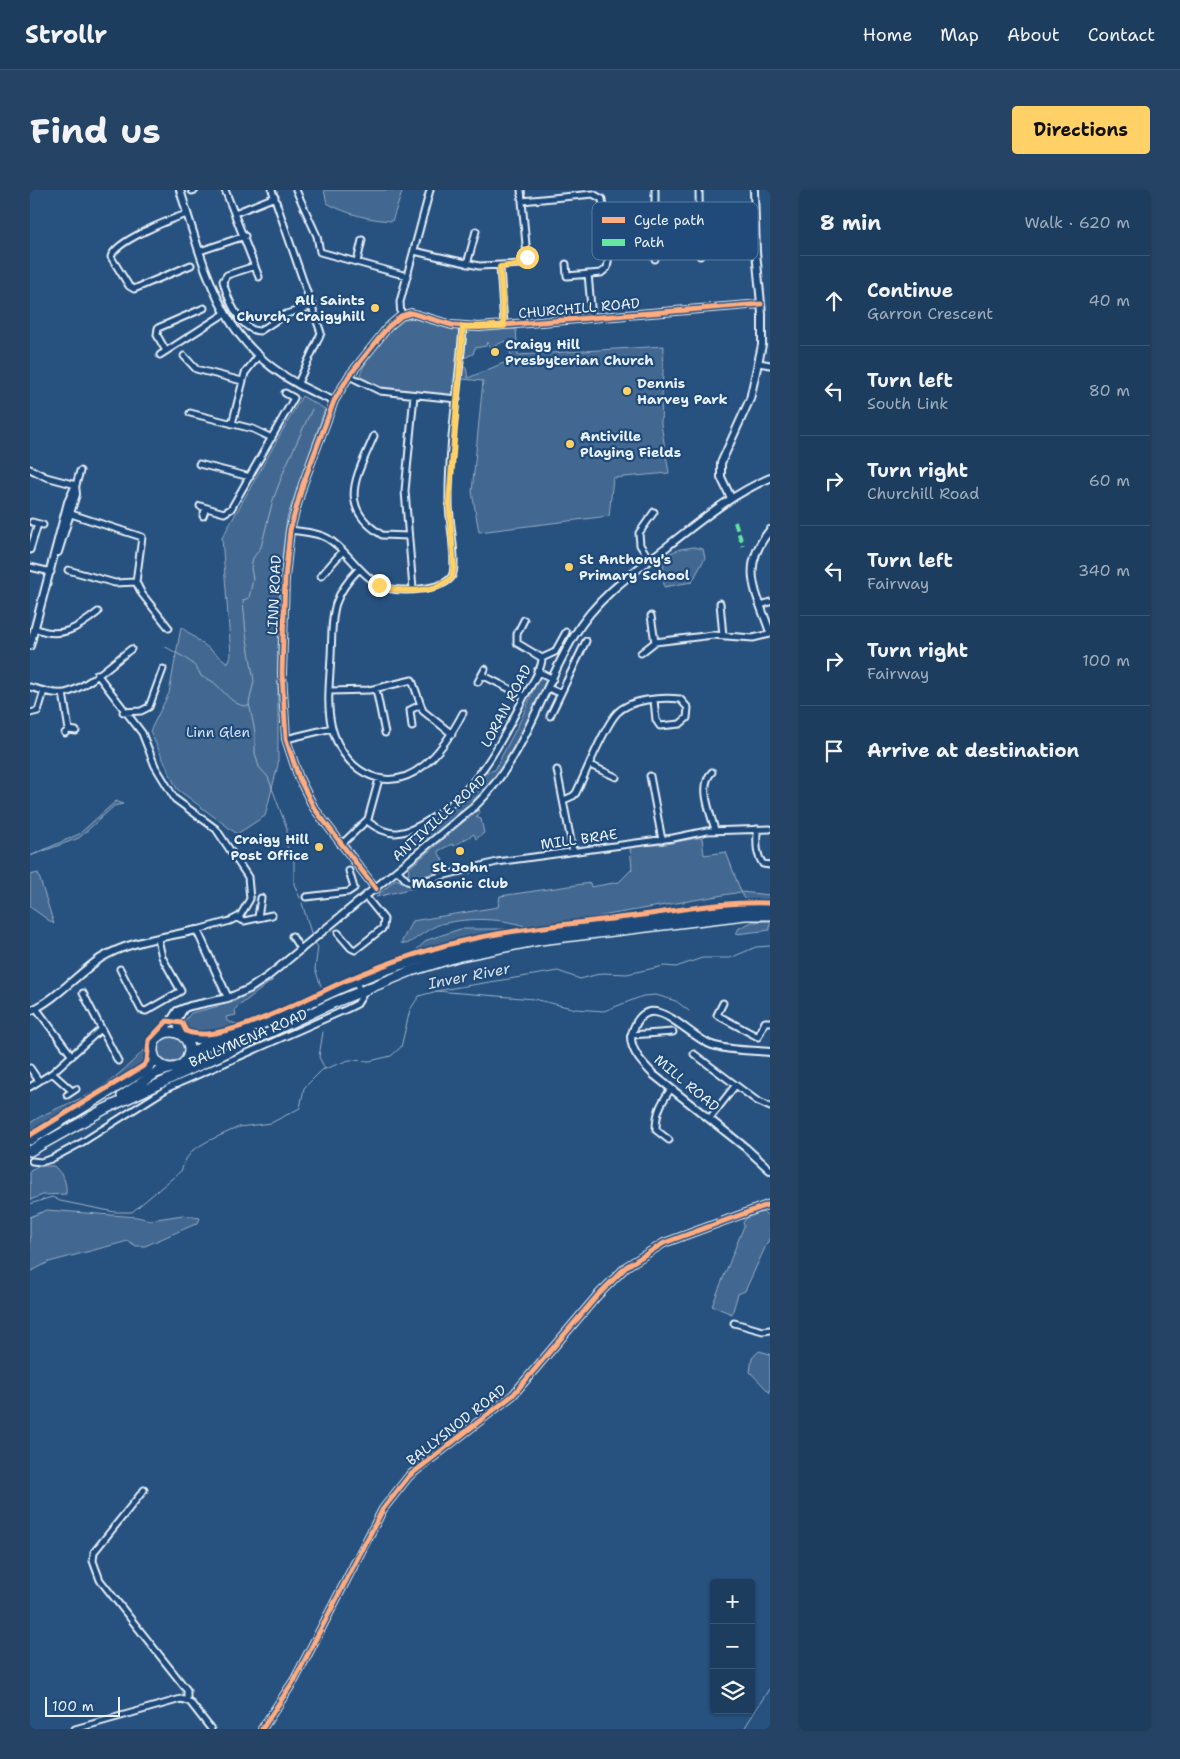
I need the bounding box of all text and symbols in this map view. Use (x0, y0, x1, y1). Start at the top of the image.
text: Strollr (25, 19, 107, 51)
text: Home (863, 23, 912, 47)
text: Map (940, 23, 979, 47)
text: About (1007, 23, 1060, 47)
text: Contact (1088, 23, 1155, 47)
button: Directions (1012, 106, 1150, 154)
text: Find us (30, 107, 161, 154)
legend (592, 202, 758, 260)
text: 8 min (820, 209, 881, 237)
text: Cycle path (634, 211, 705, 229)
text: Walk · 620 m (1025, 212, 1130, 233)
text: Path (634, 233, 665, 251)
route start (516, 246, 539, 269)
text: Continue (867, 278, 953, 303)
icon: ahead (820, 287, 848, 315)
text: 40 m (1088, 290, 1130, 311)
place label: All Saints Church, Craigyhill (237, 291, 365, 325)
street label: CHURCHILL ROAD (517, 294, 641, 322)
marker: All Saints Church, Craigyhill (369, 302, 381, 314)
text: Garron Crescent (867, 303, 993, 324)
place label: Craigy Hill Presbyterian Church (505, 335, 654, 369)
marker: Craigy Hill Presbyterian Church (489, 346, 501, 358)
text: Turn left (867, 368, 953, 393)
place label: Dennis Harvey Park (637, 374, 728, 408)
icon: left (820, 377, 848, 405)
text: 80 m (1089, 380, 1130, 401)
marker: Dennis Harvey Park (621, 385, 633, 397)
text: South Link (867, 393, 948, 414)
place label: Antiville Playing Fields (580, 427, 681, 461)
marker: Antiville Playing Fields (564, 438, 576, 450)
text: Turn right (867, 458, 968, 483)
icon: right (820, 467, 848, 495)
text: 60 m (1089, 470, 1130, 491)
text: Churchill Road (867, 483, 979, 504)
text: Turn left (867, 548, 953, 573)
place label: St Anthony's Primary School (579, 550, 690, 584)
street label: LINN ROAD (263, 555, 285, 635)
icon: left (820, 557, 848, 585)
text: 340 m (1078, 560, 1130, 581)
marker: St Anthony's Primary School (563, 561, 575, 573)
text: Fairway (867, 573, 929, 594)
route end (368, 574, 391, 597)
text: Turn right (867, 638, 968, 663)
icon: right (820, 647, 848, 675)
text: 100 m (1082, 650, 1130, 671)
street label: LORAN ROAD (477, 662, 535, 750)
text: Fairway (867, 663, 929, 684)
park label: Linn Glen (186, 723, 250, 741)
icon: arrive (820, 737, 848, 765)
text: Arrive at destination (867, 738, 1079, 763)
street label: ANTIVILLE ROAD (388, 771, 490, 865)
street label: MILL BRAE (539, 825, 619, 853)
place label: Craigy Hill Post Office (230, 830, 309, 864)
marker: Craigy Hill Post Office (313, 841, 325, 853)
marker: St John Masonic Club (454, 845, 466, 857)
place label: St John Masonic Club (412, 858, 509, 892)
water label: Inver River (425, 958, 513, 994)
street label: BALLYMENA ROAD (186, 1005, 310, 1071)
street label: MILL ROAD (651, 1050, 723, 1116)
street label: BALLYSNOD ROAD (403, 1380, 509, 1470)
map controls (710, 1579, 755, 1714)
button: + (710, 1579, 755, 1624)
button: − (710, 1624, 755, 1669)
button: layers (710, 1669, 755, 1714)
scale bar (45, 1694, 120, 1717)
text: 100 m (52, 1697, 94, 1715)

